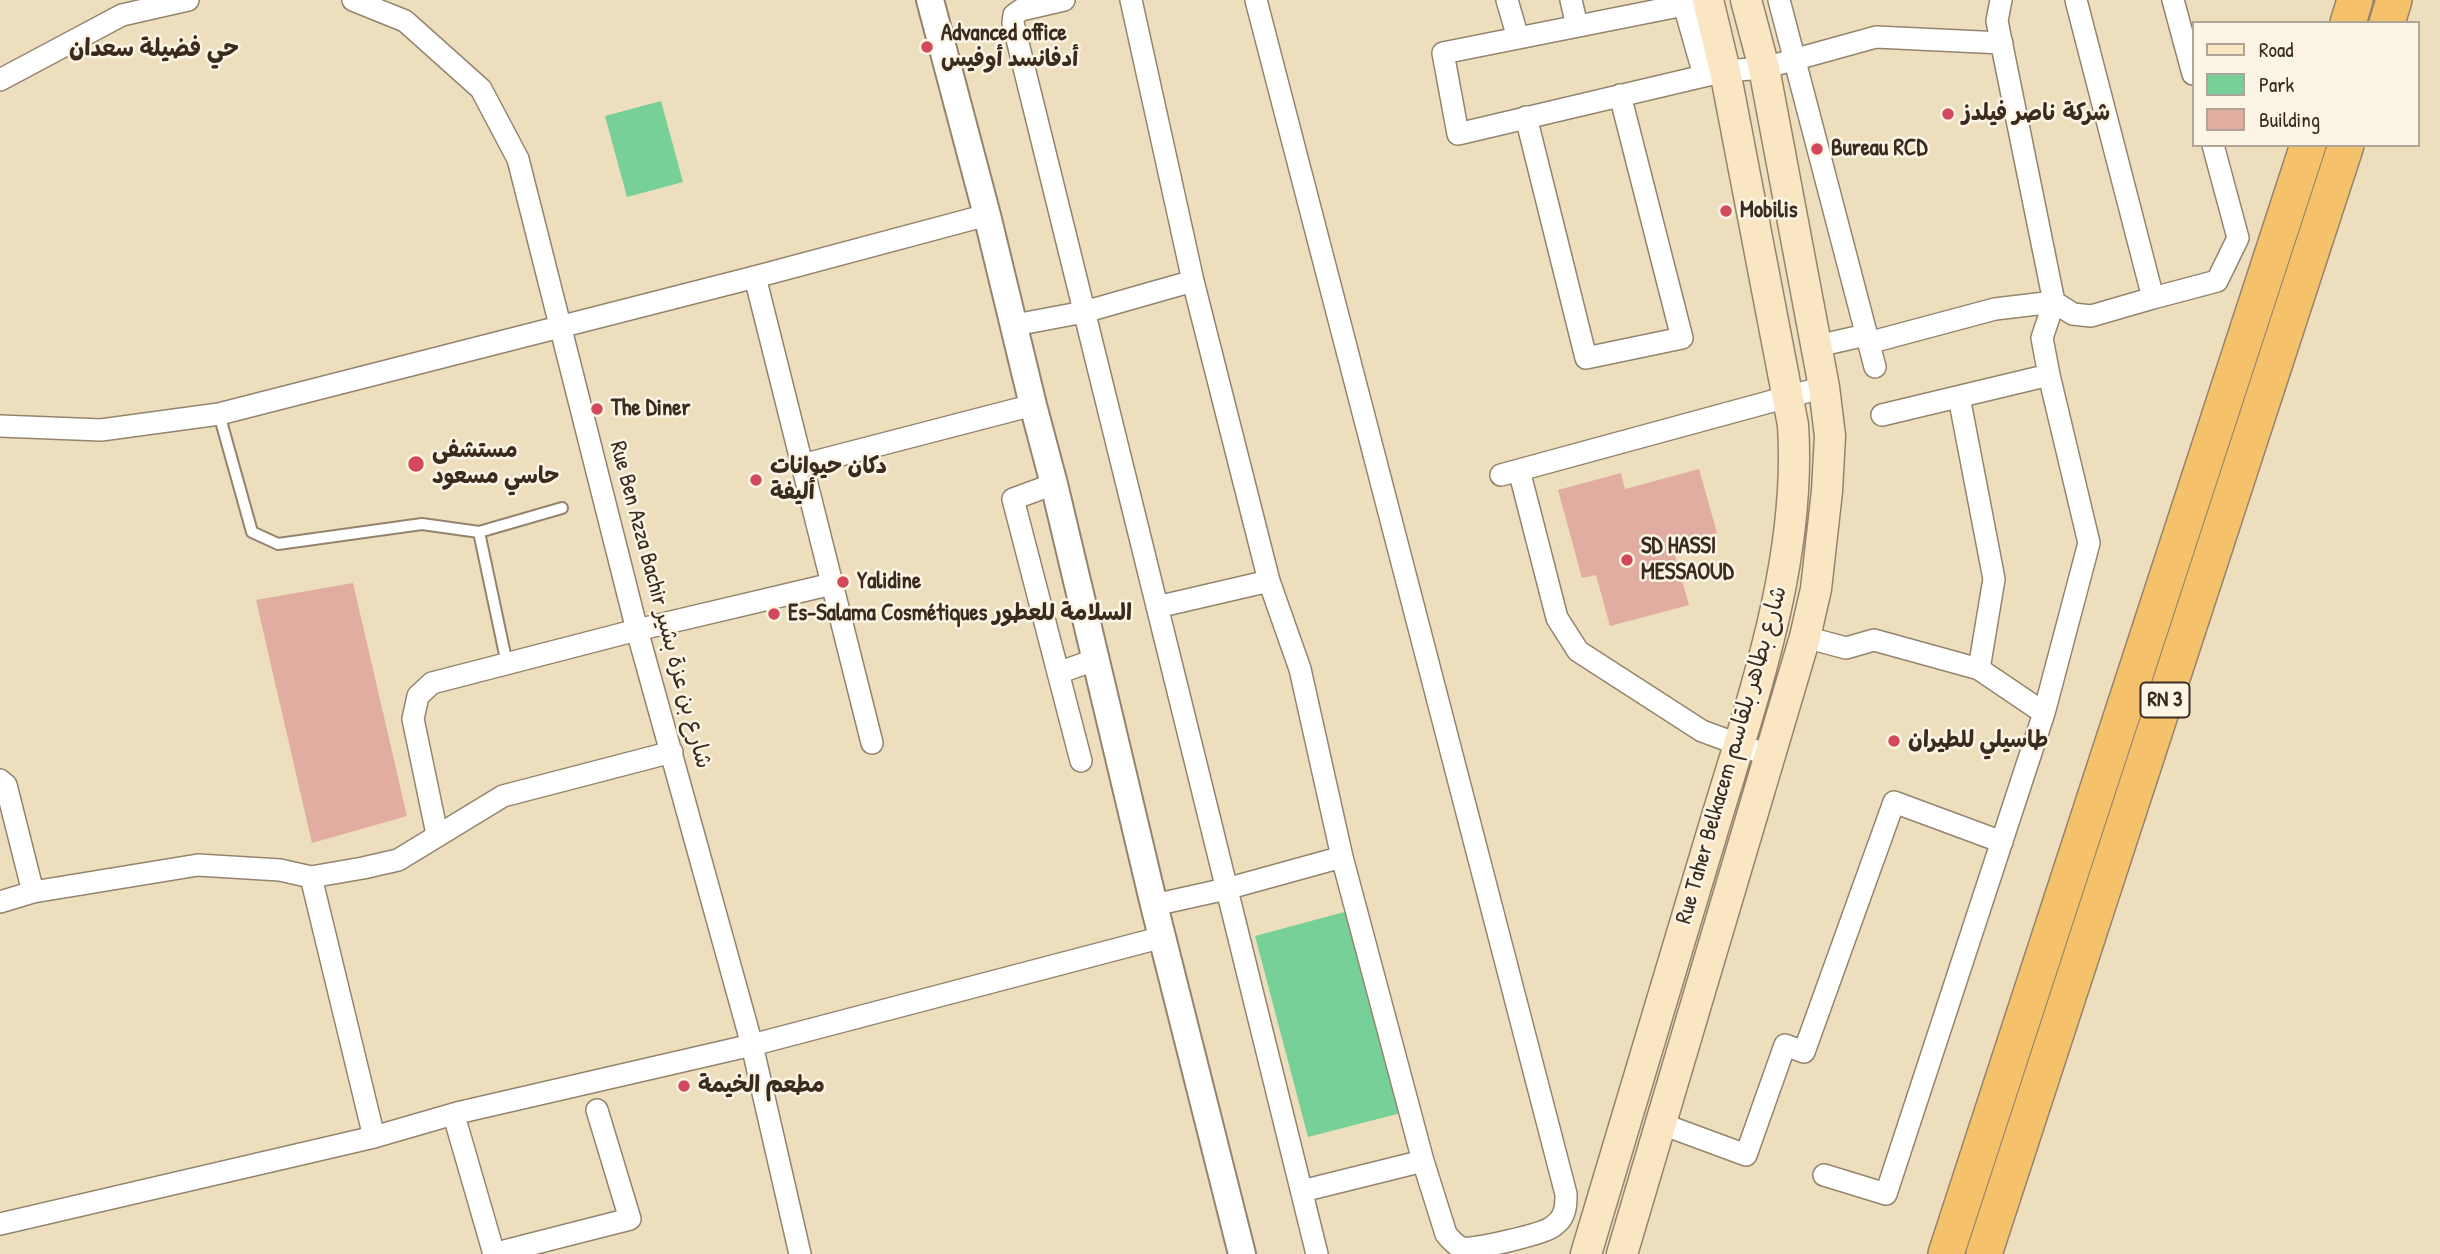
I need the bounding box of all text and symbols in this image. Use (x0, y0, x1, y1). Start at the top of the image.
place label: Advanced office أدفانسد أوفيس (941, 20, 1078, 74)
legend (2192, 21, 2419, 147)
text: Road (2259, 35, 2293, 64)
district label: حي فضيلة سعدان (69, 36, 239, 64)
marker: Advanced office أدفانسد أوفيس (919, 39, 935, 55)
text: Park (2259, 70, 2294, 99)
place label: شركة ناصر فيلدز (1962, 100, 2110, 128)
text: Building (2259, 105, 2320, 134)
marker: شركة ناصر فيلدز (1940, 106, 1956, 122)
place label: Bureau RCD (1831, 135, 1927, 163)
marker: Bureau RCD (1809, 141, 1825, 157)
place label: Mobilis (1740, 197, 1798, 225)
marker: Mobilis (1718, 203, 1734, 219)
place label: The Diner (611, 395, 690, 423)
marker: The Diner (589, 401, 605, 417)
place label: مستشفى حاسي مسعود (432, 437, 559, 491)
street label: Rue Ben Azza Bachir شارع بن عزة بشير (603, 438, 717, 772)
place label: دكان حيوانات أليفة (770, 453, 887, 507)
marker: مستشفى حاسي مسعود (406, 454, 426, 474)
marker: دكان حيوانات أليفة (748, 472, 764, 488)
place label: SD HASSI MESSAOUD (1641, 533, 1734, 587)
marker: SD HASSI MESSAOUD (1619, 552, 1635, 568)
place label: Yalidine (857, 568, 921, 596)
marker: Yalidine (835, 574, 851, 590)
street label: Rue Taher Belkacem شارع بطاهر بلقاسم (1670, 583, 1794, 927)
place label: Es-Salama Cosmétiques السلامة للعطور (788, 600, 1132, 628)
marker: Es-Salama Cosmétiques السلامة للعطور (766, 606, 782, 622)
road number: RN 3 (2140, 682, 2190, 718)
place label: طاسيلي للطيران (1908, 727, 2049, 755)
marker: طاسيلي للطيران (1886, 733, 1902, 749)
place label: مطعم الخيمة (698, 1072, 825, 1100)
marker: مطعم الخيمة (676, 1078, 692, 1094)

